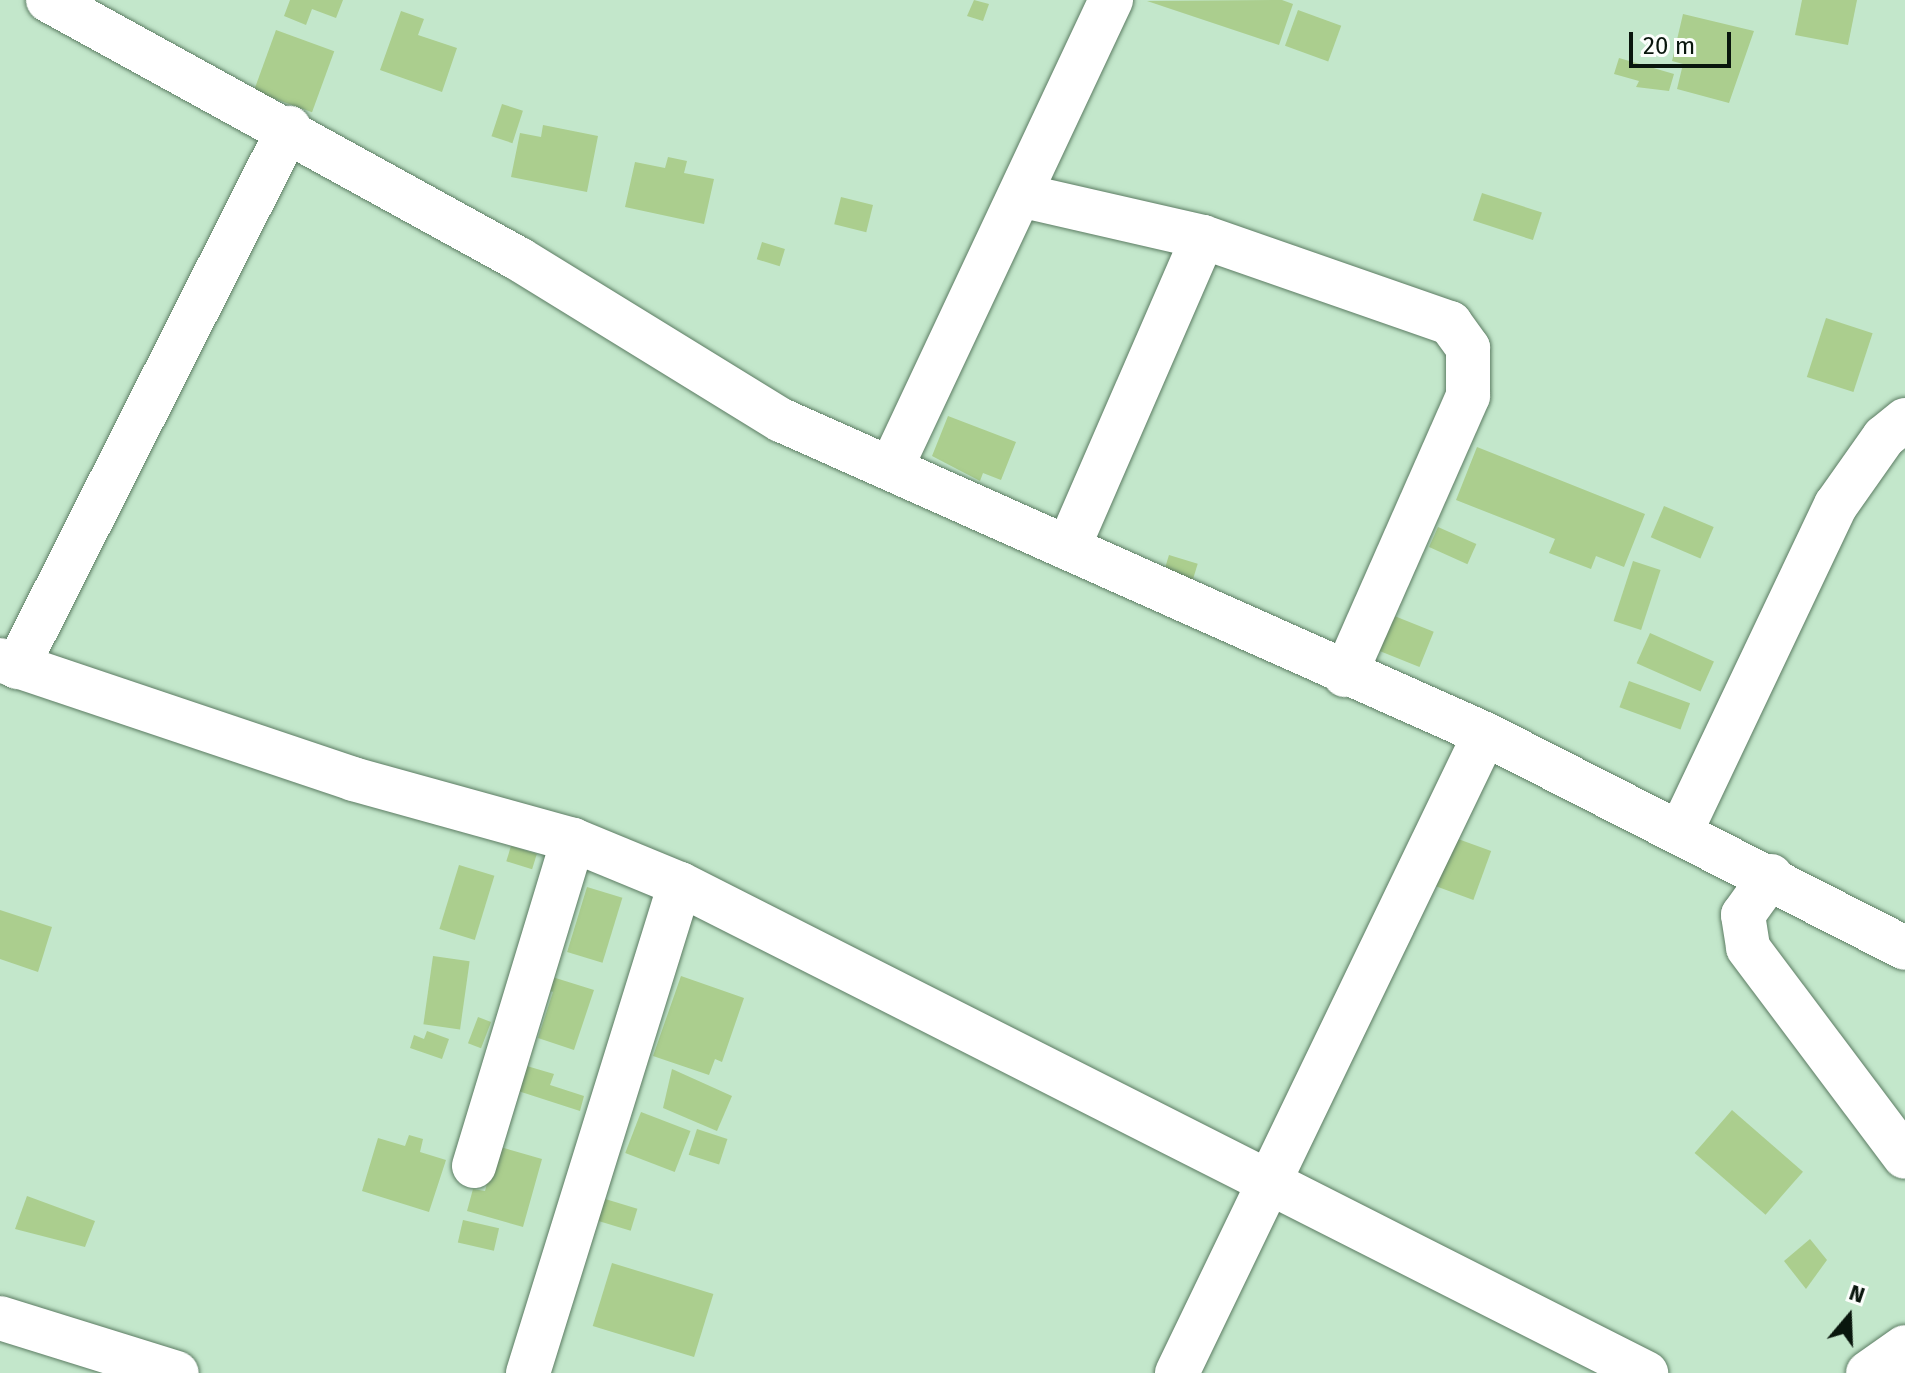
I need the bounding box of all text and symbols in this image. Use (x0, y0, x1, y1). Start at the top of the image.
scale bar (1633, 16, 1735, 66)
text: 20 m (1643, 32, 1695, 60)
north arrow (1809, 1277, 1889, 1357)
text: N (1846, 1279, 1868, 1309)

